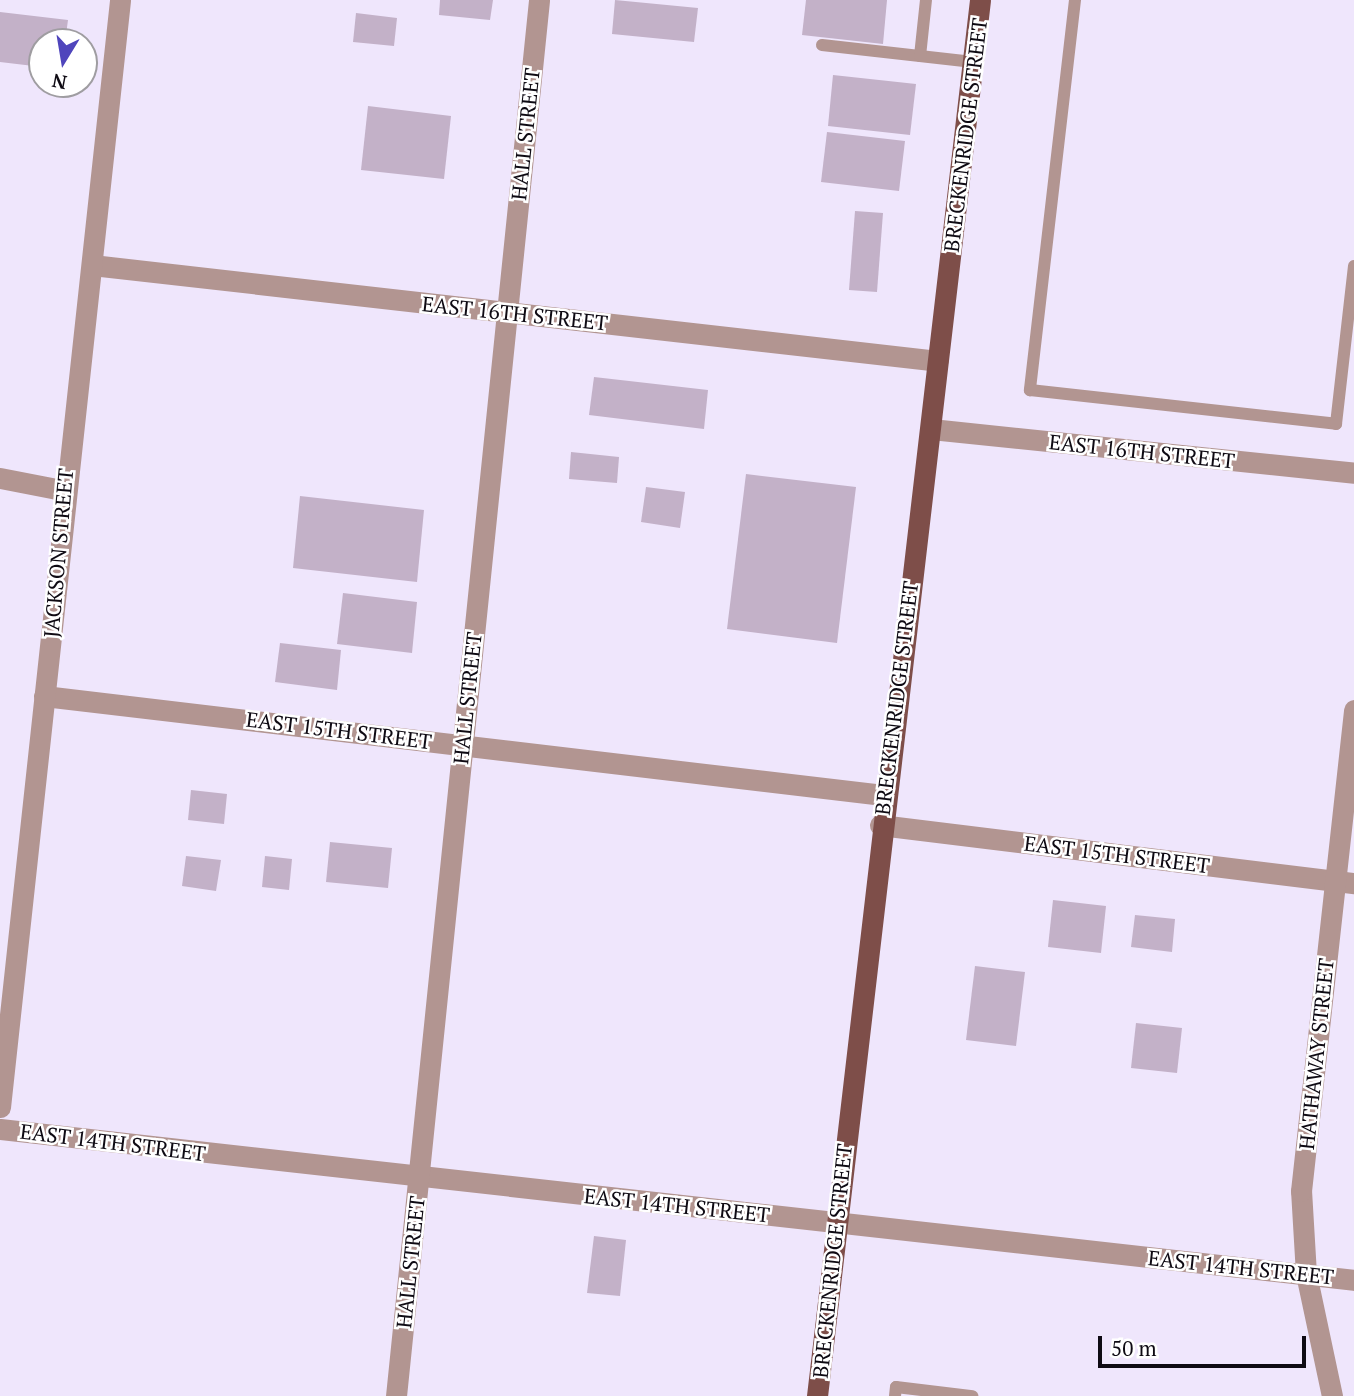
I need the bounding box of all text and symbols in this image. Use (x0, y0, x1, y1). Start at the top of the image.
street label: BRECKENRIDGE STREET (938, 17, 992, 253)
north arrow (28, 28, 98, 98)
street label: HALL STREET (506, 67, 544, 201)
text: N (50, 68, 69, 96)
street label: EAST 16TH STREET (421, 291, 609, 335)
street label: EAST 16TH STREET (1048, 429, 1236, 473)
street label: JACKSON STREET (38, 467, 78, 639)
street label: BRECKENRIDGE STREET (869, 580, 923, 816)
street label: HALL STREET (448, 631, 486, 765)
street label: EAST 15TH STREET (245, 706, 433, 754)
street label: EAST 15TH STREET (1023, 830, 1211, 878)
street label: HATHAWAY STREET (1293, 957, 1339, 1151)
street label: EAST 14TH STREET (19, 1118, 207, 1166)
street label: BRECKENRIDGE STREET (807, 1142, 857, 1380)
street label: EAST 14TH STREET (583, 1183, 771, 1227)
street label: HALL STREET (391, 1195, 429, 1329)
street label: EAST 14TH STREET (1147, 1245, 1335, 1289)
scale bar (1102, 1322, 1310, 1366)
text: 50 m (1111, 1334, 1157, 1362)

